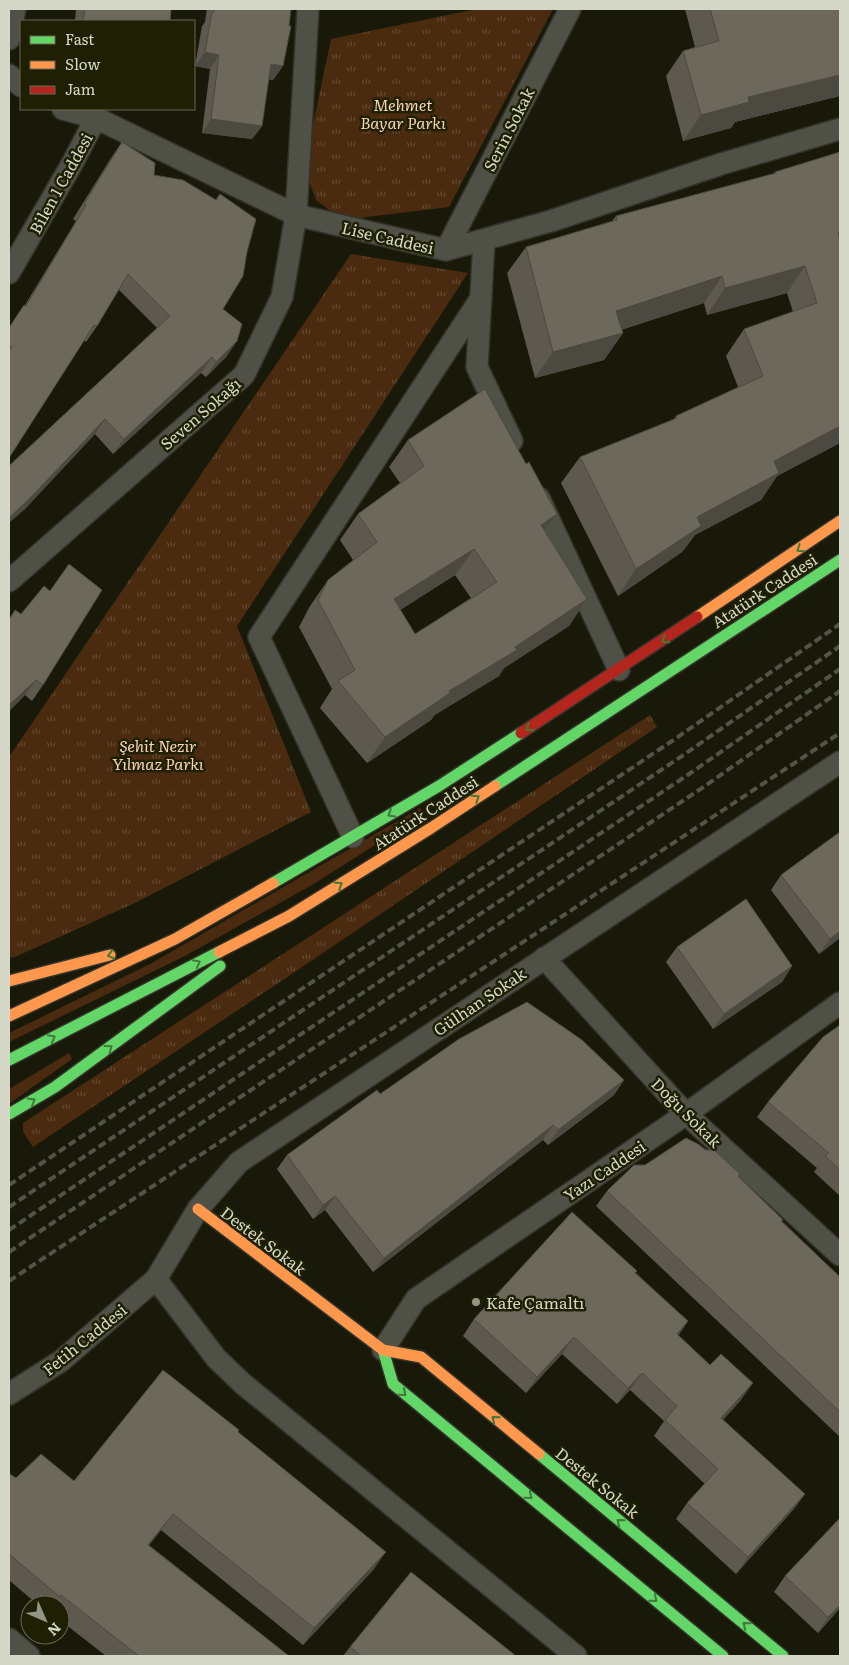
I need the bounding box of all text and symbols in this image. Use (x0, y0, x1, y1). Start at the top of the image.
legend (20, 20, 195, 110)
text: Fast (65, 27, 94, 50)
text: Slow (65, 52, 100, 75)
text: Jam (65, 77, 96, 100)
street label: Serin Sokak (477, 83, 540, 175)
park label: Mehmet Bayar Parkı (360, 92, 446, 134)
street label: Bilen 1 Caddesi (22, 128, 98, 238)
street label: Lise Caddesi (340, 215, 436, 259)
street label: Seven Sokağı (154, 371, 246, 455)
one-way arrow (796, 542, 805, 552)
street label: Atatürk Caddesi (706, 547, 822, 633)
one-way arrow (661, 633, 670, 643)
one-way arrow (525, 722, 535, 731)
park label: Şehit Nezir Yılmaz Parkı (112, 733, 204, 775)
street label: Atatürk Caddesi (367, 769, 483, 855)
one-way arrow (470, 795, 480, 804)
one-way arrow (388, 808, 397, 818)
one-way arrow (334, 882, 343, 892)
one-way arrow (106, 949, 115, 960)
one-way arrow (191, 959, 200, 969)
street label: Gülhan Sokak (428, 961, 530, 1041)
one-way arrow (47, 1034, 56, 1044)
one-way arrow (103, 1045, 113, 1054)
street label: Doğu Sokak (646, 1071, 728, 1153)
one-way arrow (27, 1097, 36, 1107)
street label: Yazı Caddesi (558, 1134, 650, 1206)
street label: Destek Sokak (216, 1200, 312, 1280)
place label: Kafe Çamaltı (486, 1290, 584, 1314)
marker: Kafe Çamaltı (470, 1296, 482, 1308)
street label: Fetih Caddesi (37, 1297, 131, 1381)
one-way arrow (398, 1387, 407, 1396)
one-way arrow (492, 1416, 501, 1424)
street label: Destek Sokak (551, 1441, 645, 1523)
one-way arrow (523, 1490, 532, 1499)
one-way arrow (617, 1518, 626, 1527)
one-way arrow (648, 1594, 657, 1602)
north arrow (20, 1595, 70, 1645)
text: N (43, 1619, 66, 1641)
one-way arrow (743, 1623, 752, 1631)

